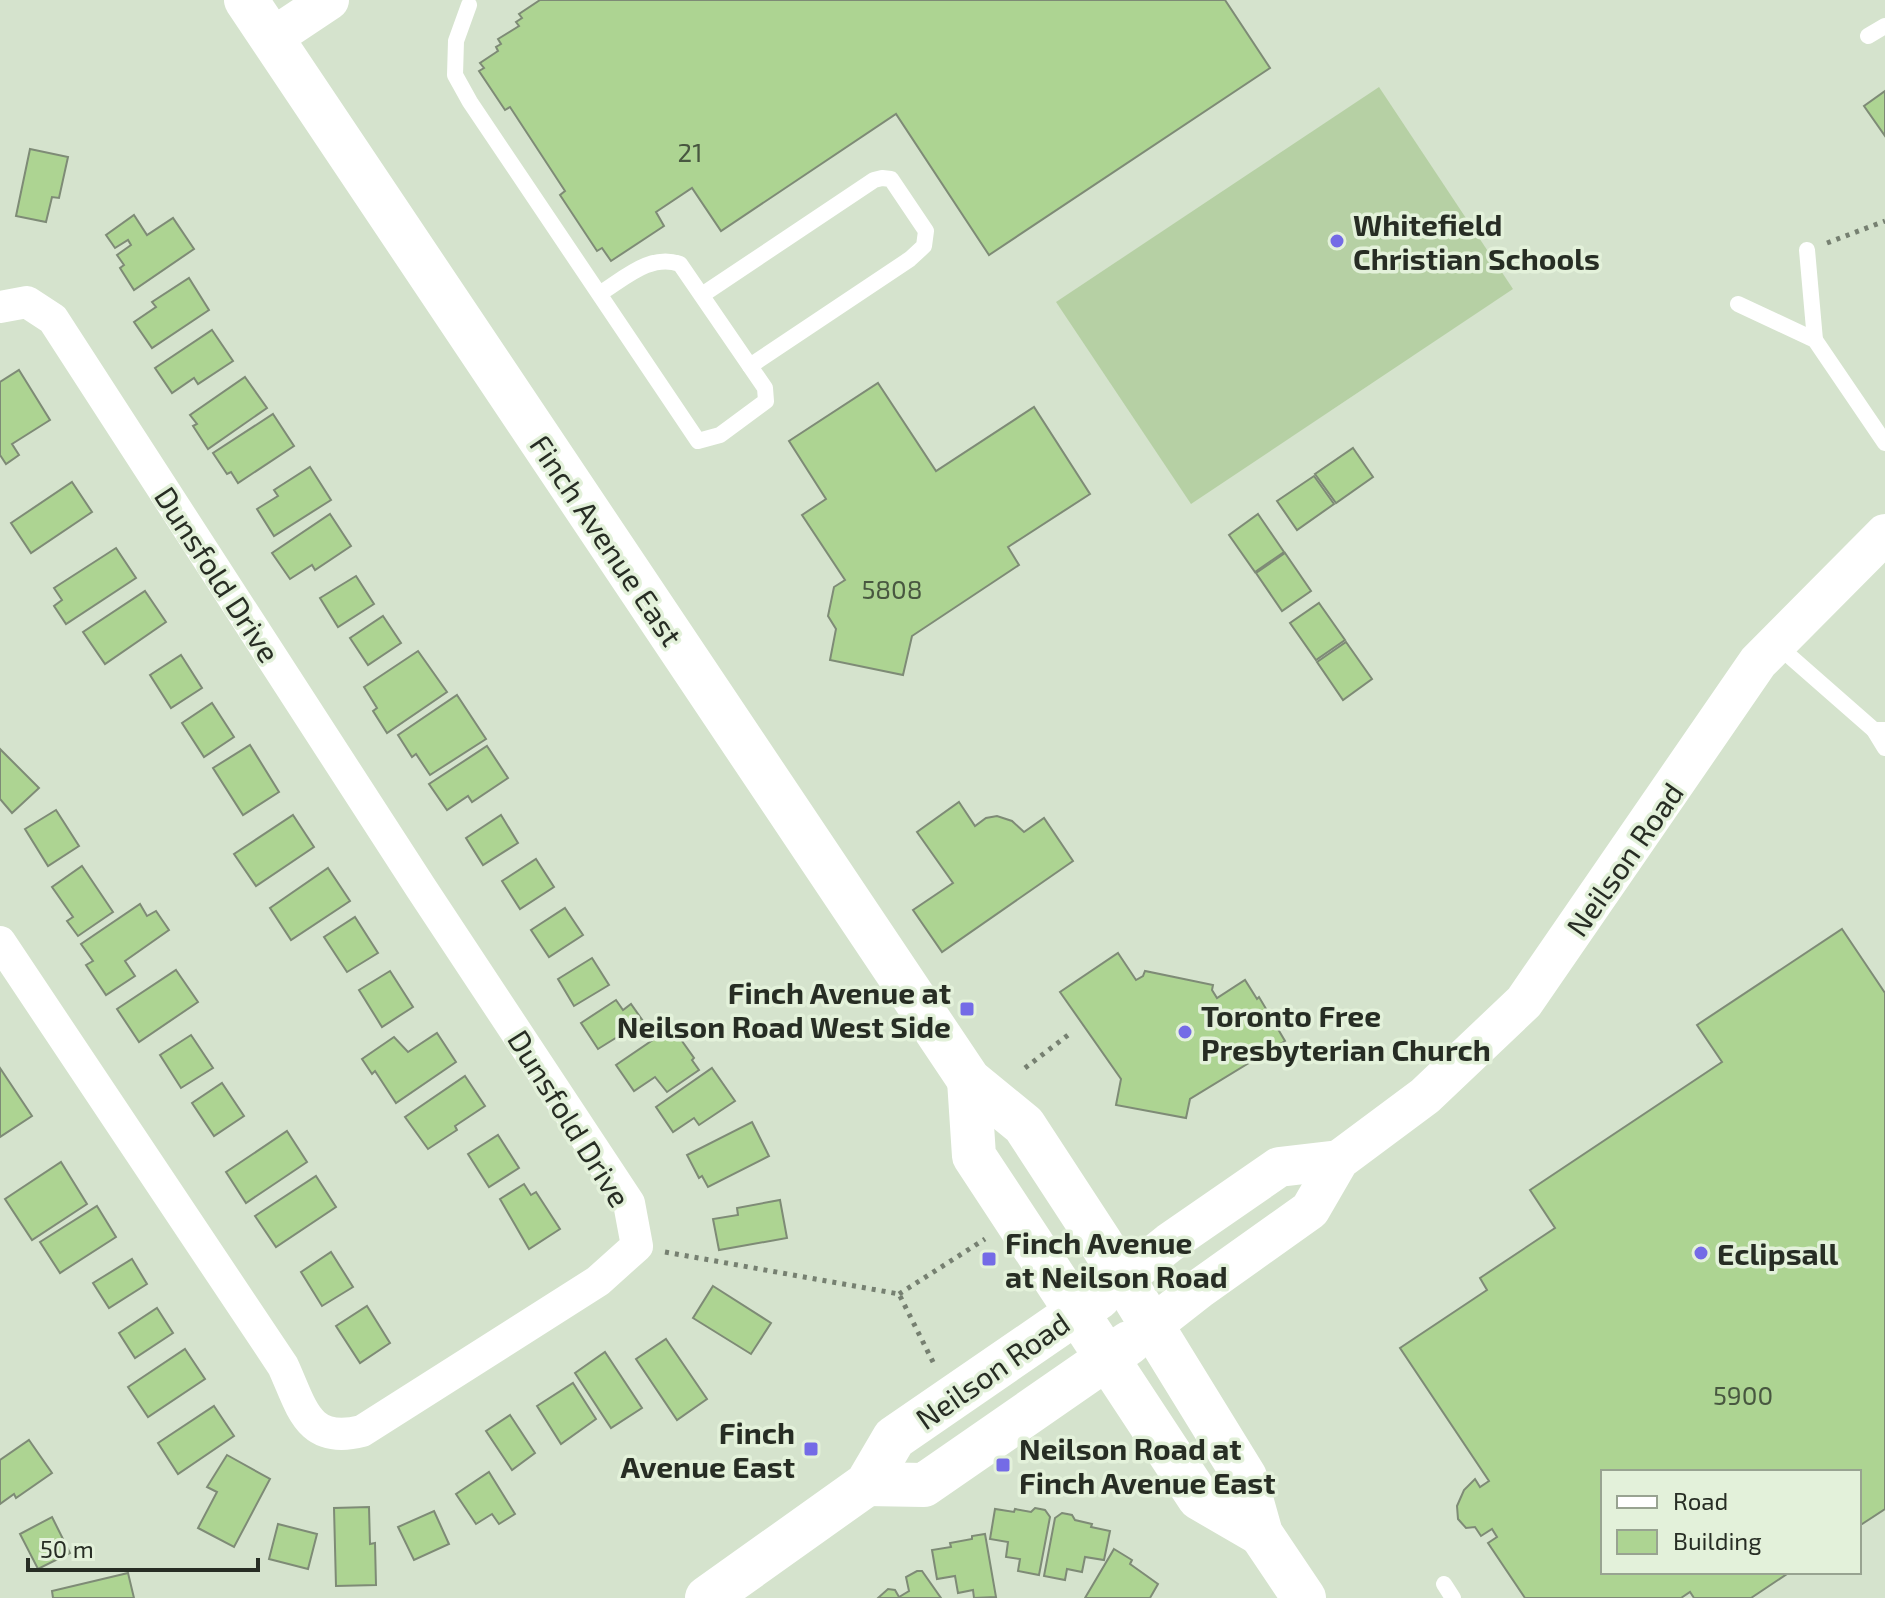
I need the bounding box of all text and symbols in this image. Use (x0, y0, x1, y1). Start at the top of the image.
house number: 21 (678, 136, 702, 167)
place label: Whitefield Christian Schools (1353, 206, 1600, 276)
marker: Whitefield Christian Schools (1328, 232, 1346, 250)
street label: Finch Avenue East (523, 428, 691, 652)
street label: Dunsfold Drive (148, 480, 288, 668)
house number: 5808 (861, 573, 923, 604)
street label: Neilson Road (1558, 775, 1690, 943)
place label: Finch Avenue at Neilson Road West Side (617, 974, 951, 1044)
place label: Toronto Free Presbyterian Church (1201, 997, 1491, 1068)
marker: Finch Avenue at Neilson Road West Side (958, 1000, 976, 1018)
street label: Dunsfold Drive (501, 1023, 639, 1213)
marker: Toronto Free Presbyterian Church (1176, 1023, 1194, 1041)
place label: Finch Avenue at Neilson Road (1005, 1224, 1228, 1294)
place label: Eclipsall (1717, 1235, 1839, 1271)
marker: Eclipsall (1692, 1244, 1710, 1262)
marker: Finch Avenue at Neilson Road (980, 1250, 998, 1268)
street label: Neilson Road (908, 1304, 1076, 1436)
house number: 5900 (1713, 1379, 1773, 1410)
place label: Finch Avenue East (621, 1414, 795, 1484)
place label: Neilson Road at Finch Avenue East (1019, 1430, 1276, 1500)
marker: Finch Avenue East (802, 1440, 820, 1458)
marker: Neilson Road at Finch Avenue East (994, 1456, 1012, 1474)
legend (1601, 1470, 1861, 1574)
text: Road (1673, 1486, 1728, 1515)
scale bar (28, 1522, 258, 1572)
text: Building (1673, 1526, 1762, 1555)
text: 50 m (40, 1534, 94, 1563)

